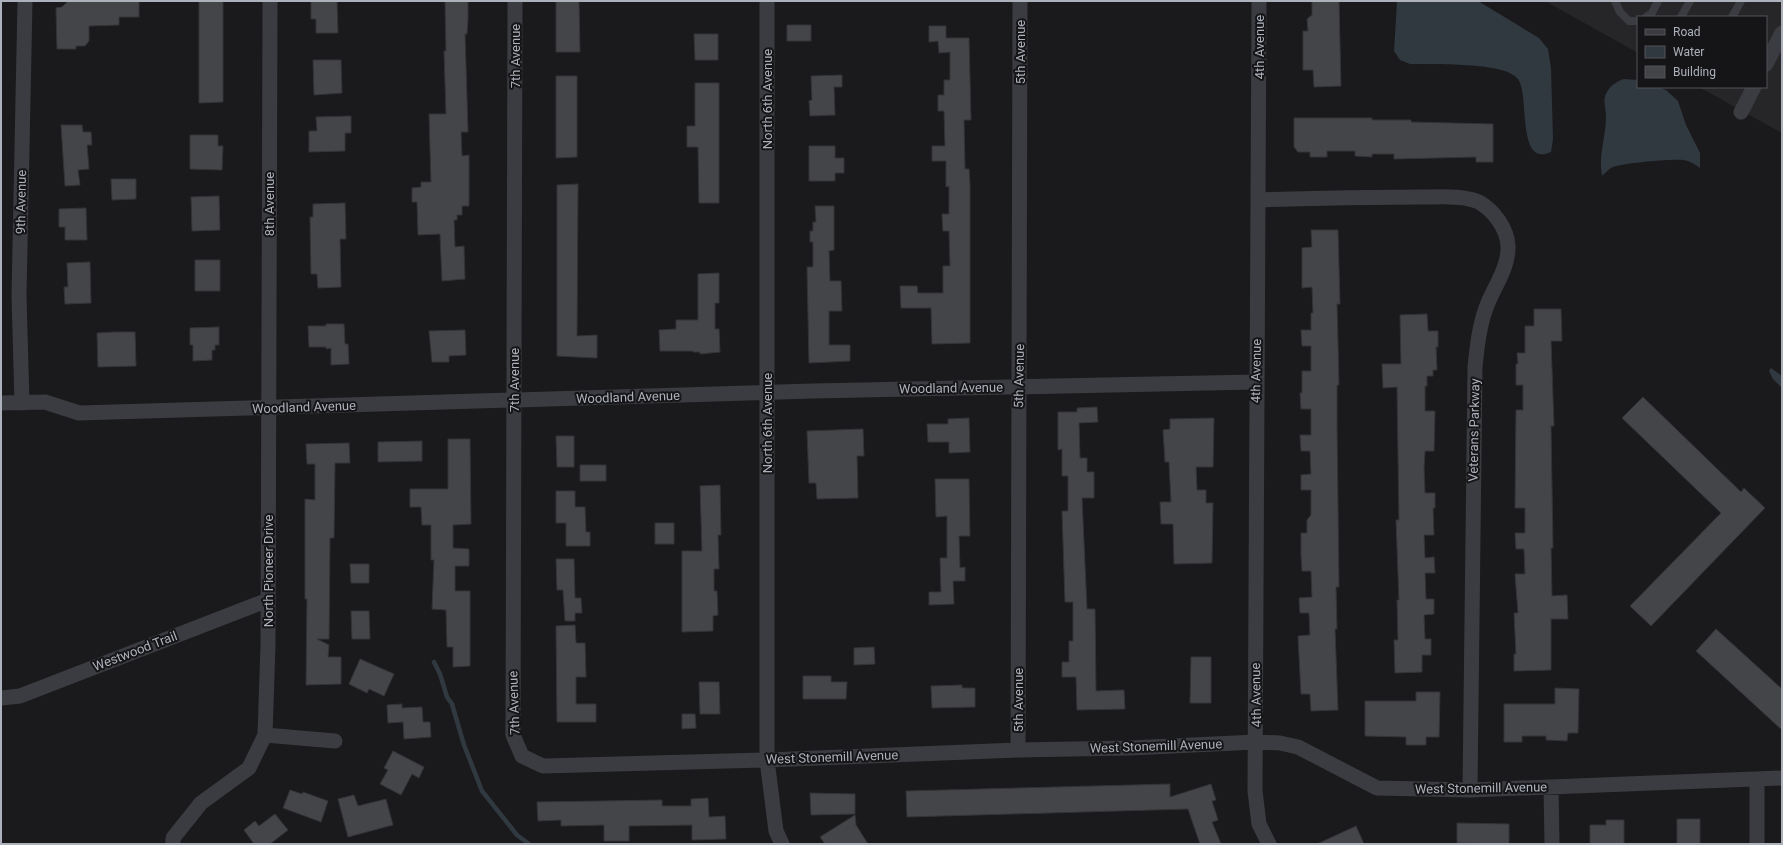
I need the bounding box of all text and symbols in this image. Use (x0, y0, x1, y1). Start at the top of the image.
street label: 4th Avenue (1252, 15, 1267, 79)
legend (1637, 16, 1767, 88)
street label: 5th Avenue (1013, 20, 1028, 84)
street label: 7th Avenue (508, 24, 523, 88)
text: Road (1673, 25, 1701, 39)
text: Water (1673, 45, 1704, 59)
street label: North 6th Avenue (760, 49, 775, 149)
text: Building (1673, 65, 1716, 79)
street label: 9th Avenue (13, 170, 29, 234)
street label: 8th Avenue (262, 172, 277, 236)
street label: 4th Avenue (1248, 339, 1264, 403)
street label: 5th Avenue (1011, 344, 1027, 408)
street label: 7th Avenue (507, 348, 522, 412)
street label: North 6th Avenue (760, 373, 775, 473)
street label: Veterans Parkway (1466, 378, 1482, 482)
street label: Woodland Avenue (899, 380, 1003, 396)
street label: Woodland Avenue (576, 388, 680, 406)
street label: Woodland Avenue (252, 398, 356, 416)
street label: North Pioneer Drive (261, 515, 276, 627)
street label: Westwood Trail (91, 628, 179, 674)
street label: 4th Avenue (1248, 663, 1264, 727)
street label: 5th Avenue (1011, 668, 1026, 732)
street label: 7th Avenue (505, 670, 523, 735)
street label: West Stonemill Avenue (1090, 736, 1223, 756)
street label: West Stonemill Avenue (766, 747, 899, 767)
street label: West Stonemill Avenue (1415, 779, 1547, 797)

